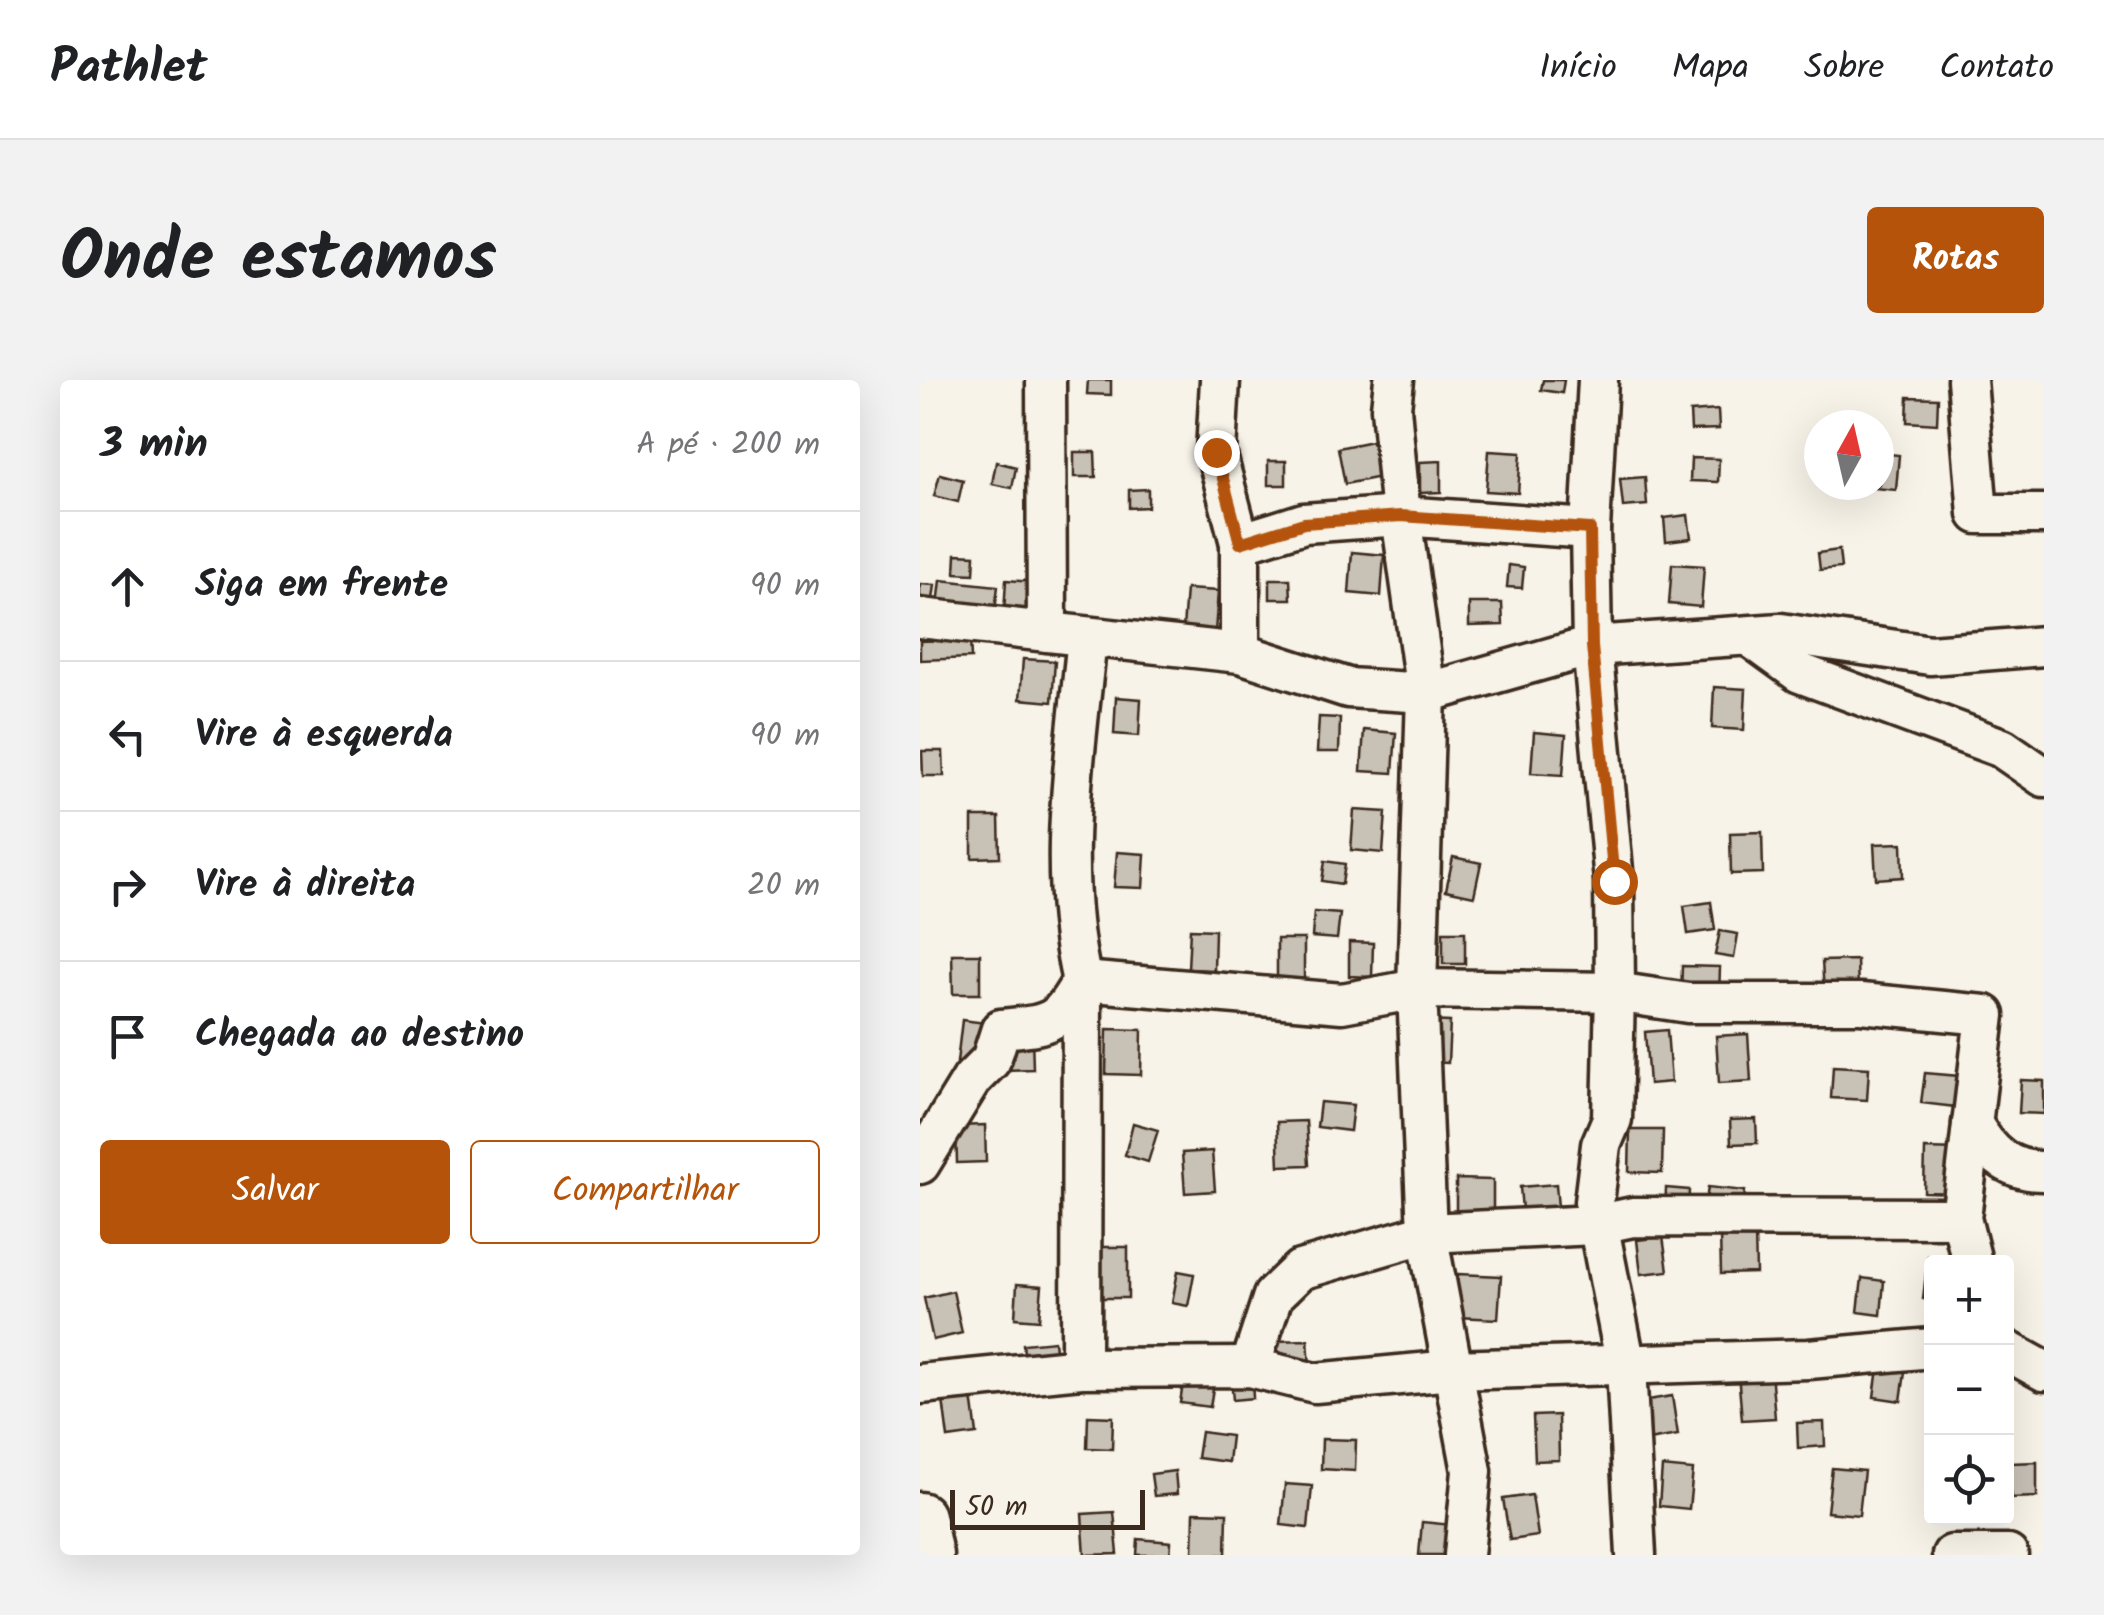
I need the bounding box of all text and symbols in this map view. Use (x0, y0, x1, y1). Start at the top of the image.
text: Pathlet (50, 31, 207, 107)
text: Início (1539, 41, 1617, 97)
text: Mapa (1672, 41, 1749, 97)
text: Sobre (1804, 41, 1884, 97)
text: Contato (1939, 41, 2054, 97)
text: Onde estamos (60, 205, 497, 316)
button: Rotas (1867, 207, 2044, 313)
north arrow (1804, 410, 1894, 500)
text: 3 min (100, 412, 208, 479)
text: A pé · 200 m (636, 420, 820, 471)
route end (1194, 430, 1240, 476)
text: Siga em frente (195, 556, 448, 616)
icon: ahead (100, 559, 155, 614)
text: 90 m (750, 561, 820, 612)
text: Vire à esquerda (195, 706, 453, 766)
icon: left (100, 709, 155, 764)
text: 90 m (750, 711, 820, 762)
text: Vire à direita (195, 856, 415, 916)
icon: right (100, 859, 155, 914)
route start (1592, 859, 1638, 905)
text: 20 m (747, 861, 820, 912)
text: Chegada ao destino (195, 1006, 524, 1066)
icon: arrive (100, 1009, 155, 1064)
button: Salvar (100, 1140, 450, 1244)
button: Compartilhar (470, 1140, 820, 1244)
map controls (1924, 1255, 2014, 1525)
button: + (1924, 1255, 2014, 1345)
button: − (1924, 1345, 2014, 1435)
button: locate (1924, 1435, 2014, 1525)
scale bar (950, 1485, 1145, 1530)
text: 50 m (965, 1485, 1028, 1530)

